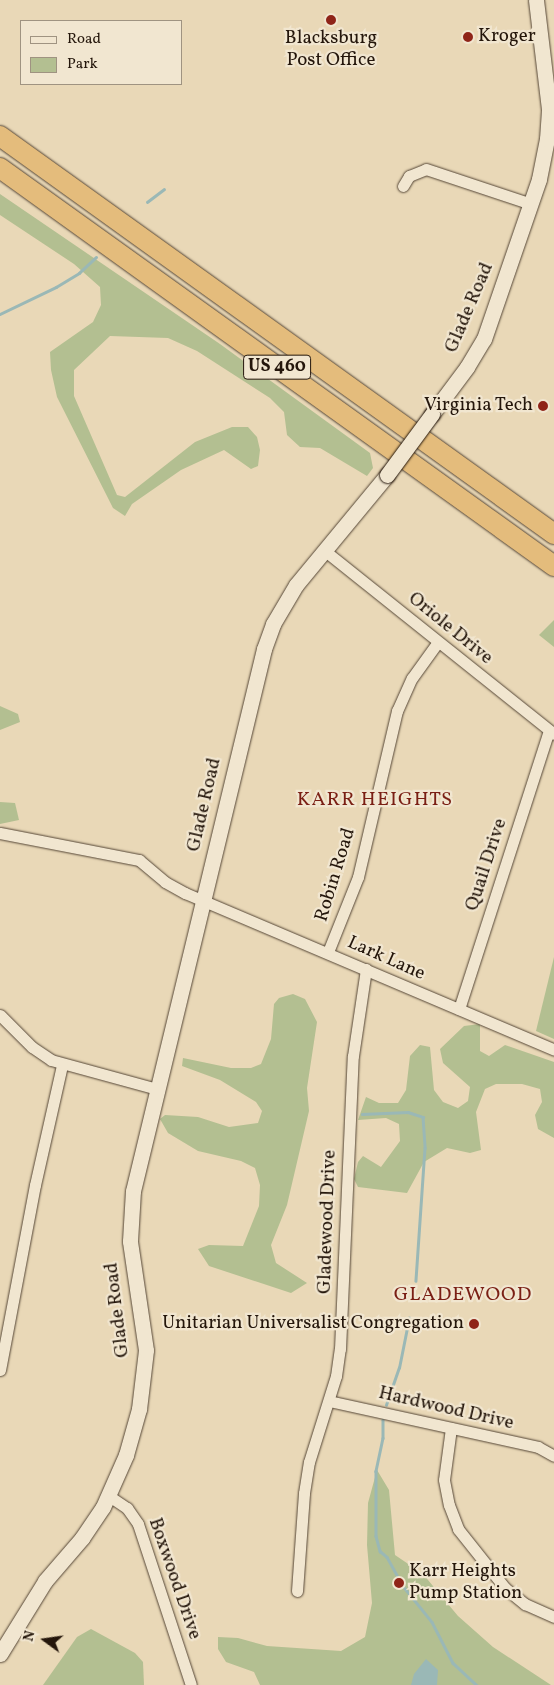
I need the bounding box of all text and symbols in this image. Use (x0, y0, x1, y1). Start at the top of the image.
marker: Blacksburg Post Office (325, 14, 337, 26)
legend (20, 20, 182, 85)
place label: Kroger (478, 26, 536, 48)
place label: Blacksburg Post Office (285, 28, 377, 72)
text: Road (67, 29, 101, 50)
marker: Kroger (462, 31, 474, 43)
text: Park (67, 54, 98, 75)
street label: Glade Road (441, 260, 499, 356)
road number: US 460 (242, 352, 312, 382)
place label: Virginia Tech (423, 395, 533, 417)
marker: Virginia Tech (537, 400, 549, 412)
street label: Oriole Drive (403, 588, 497, 670)
street label: Glade Road (183, 756, 227, 854)
district label: KARR HEIGHTS (295, 788, 455, 812)
street label: Quail Drive (461, 816, 513, 914)
street label: Robin Road (311, 825, 361, 925)
street label: Lark Lane (344, 932, 428, 986)
street label: Gladewood Drive (314, 1150, 342, 1294)
street label: Glade Road (101, 1261, 135, 1359)
district label: GLADEWOOD (393, 1283, 533, 1307)
place label: Unitarian Universalist Congregation (162, 1313, 464, 1335)
marker: Unitarian Universalist Congregation (468, 1318, 480, 1330)
street label: Hardwood Drive (376, 1382, 516, 1436)
street label: Boxwood Drive (143, 1515, 205, 1643)
place label: Karr Heights Pump Station (409, 1561, 522, 1605)
marker: Karr Heights Pump Station (393, 1577, 405, 1589)
north arrow (20, 1615, 70, 1665)
text: N (20, 1629, 40, 1643)

